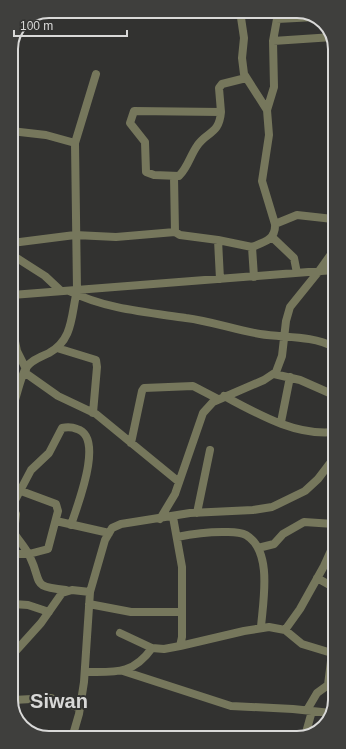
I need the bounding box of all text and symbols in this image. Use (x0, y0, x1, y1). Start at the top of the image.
scale bar (14, 12, 127, 38)
text: 100 m (20, 19, 53, 33)
district label: Siwan (30, 690, 88, 712)

